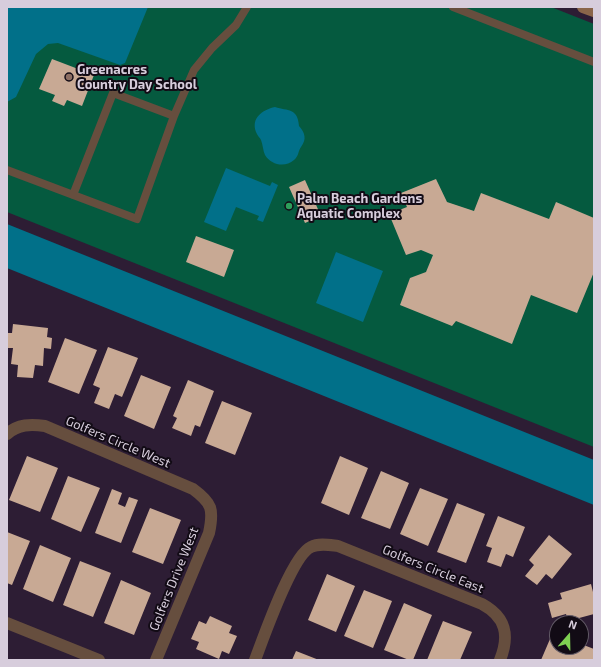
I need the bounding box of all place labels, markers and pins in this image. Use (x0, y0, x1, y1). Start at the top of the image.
place label: Greenacres Country Day School (77, 62, 197, 93)
marker: Greenacres Country Day School (64, 72, 74, 82)
place label: Palm Beach Gardens Aquatic Complex (297, 191, 422, 222)
marker: Palm Beach Gardens Aquatic Complex (284, 201, 294, 211)

